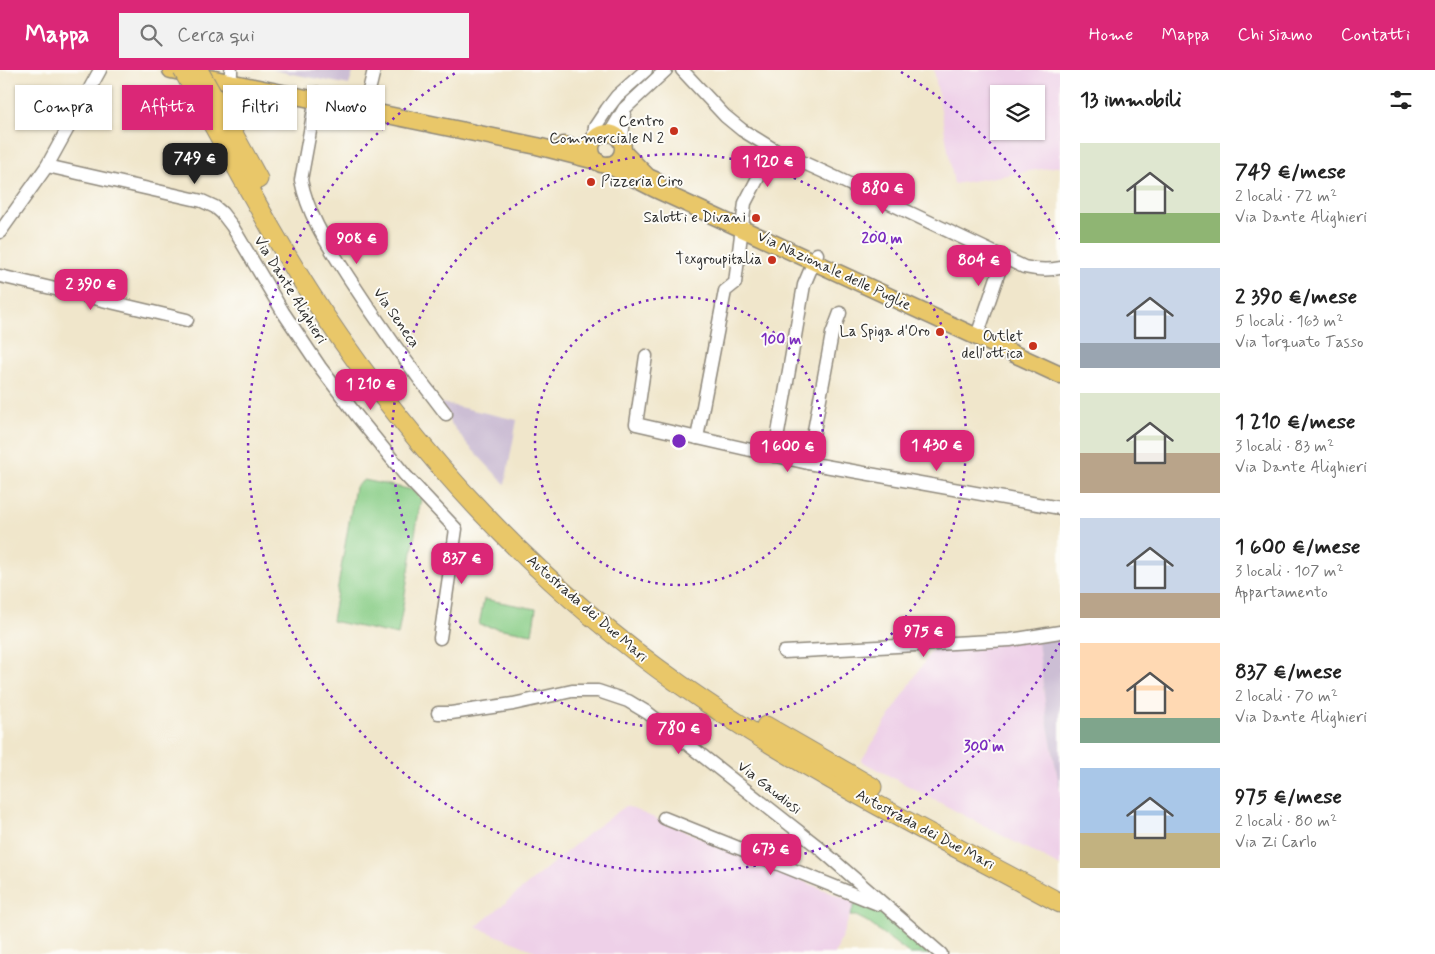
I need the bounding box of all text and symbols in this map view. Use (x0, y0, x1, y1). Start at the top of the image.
search box (119, 13, 469, 58)
text: Mappa (25, 20, 89, 51)
icon: search (137, 21, 165, 49)
text: Cerca qui (177, 23, 255, 48)
text: Home (1089, 23, 1133, 47)
text: Mappa (1161, 23, 1210, 47)
text: Chi siamo (1238, 23, 1313, 47)
text: Contatti (1341, 23, 1410, 47)
chip: Compra (15, 85, 112, 130)
chip: Affitta (122, 85, 213, 130)
chip: Filtri (223, 85, 297, 130)
chip: Nuovo (307, 85, 385, 130)
map controls (990, 85, 1045, 140)
button: layers (990, 85, 1045, 140)
text: 13 immobili (1080, 86, 1182, 114)
icon: filters (1387, 86, 1415, 114)
place label: Centro Commerciale N 2 (549, 112, 664, 149)
marker: Centro Commerciale N 2 (668, 125, 680, 137)
pin: 749 € (160, 142, 230, 185)
pin: 1 120 € (722, 146, 814, 188)
text: 749 € (174, 148, 216, 169)
text: 1 120 € (742, 151, 794, 172)
text: 749 €/mese (1235, 158, 1346, 186)
icon: home (1120, 163, 1180, 223)
place label: Pizzeria Ciro (601, 172, 683, 192)
pin: 880 € (848, 172, 918, 215)
marker: Pizzeria Ciro (585, 176, 597, 188)
text: 880 € (862, 178, 904, 199)
text: 2 locali · 72 m² (1235, 186, 1337, 207)
text: Via Dante Alighieri (1235, 207, 1367, 228)
place label: Salotti e Divani (644, 208, 746, 228)
marker: Salotti e Divani (750, 212, 762, 224)
pin: 908 € (322, 222, 392, 265)
street label: Via Nazionale delle Puglie (753, 227, 914, 316)
text: 908 € (337, 228, 377, 249)
text: 200 m (862, 229, 903, 249)
street label: Via Dante Alighieri (249, 232, 331, 348)
pin: 804 € (944, 244, 1014, 287)
place label: Texgroupitalia (676, 250, 762, 270)
text: 804 € (958, 250, 1000, 271)
marker: Texgroupitalia (766, 254, 778, 266)
pin: 2 390 € (45, 268, 137, 311)
text: 2 390 € (65, 274, 117, 295)
text: 2 390 €/mese (1235, 283, 1357, 311)
street label: Via Seneca (368, 284, 424, 352)
icon: home (1120, 288, 1180, 348)
text: 5 locali · 163 m² (1235, 311, 1343, 332)
place label: La Spiga d'Oro (839, 322, 930, 342)
marker: La Spiga d'Oro (934, 326, 946, 338)
place label: Outlet dell'ottica (961, 327, 1023, 364)
text: 100 m (761, 330, 801, 350)
text: Via Torquato Tasso (1235, 332, 1363, 353)
marker: Outlet dell'ottica (1027, 340, 1039, 352)
pin: 1 210 € (325, 368, 417, 411)
text: 1 210 € (346, 374, 396, 395)
text: 1 210 €/mese (1235, 408, 1356, 436)
icon: home (1120, 413, 1180, 473)
pin: 1 600 € (742, 430, 834, 473)
pin: 1 430 € (891, 430, 983, 472)
centre of rings (670, 432, 688, 450)
text: 1 430 € (911, 435, 963, 456)
text: 1 600 € (761, 436, 815, 457)
text: 3 locali · 83 m² (1235, 436, 1334, 457)
text: Via Dante Alighieri (1235, 457, 1367, 478)
text: 1 600 €/mese (1235, 533, 1361, 561)
icon: home (1120, 538, 1180, 598)
pin: 837 € (427, 542, 497, 585)
text: 837 € (442, 548, 482, 569)
street label: Autostrada dei Due Mari (522, 551, 652, 667)
text: 3 locali · 107 m² (1235, 561, 1344, 582)
text: Appartamento (1235, 582, 1328, 603)
pin: 975 € (889, 616, 959, 658)
text: 975 € (904, 621, 944, 642)
text: 837 €/mese (1235, 658, 1342, 686)
icon: home (1120, 663, 1180, 723)
text: 2 locali · 70 m² (1235, 686, 1338, 707)
text: Via Dante Alighieri (1235, 707, 1367, 728)
pin: 780 € (644, 712, 714, 755)
text: 780 € (658, 718, 700, 739)
text: 300 m (964, 737, 1004, 757)
street label: Via Gaudiosi (733, 757, 805, 819)
text: 975 €/mese (1235, 783, 1342, 811)
street label: Autostrada dei Due Mari (852, 785, 998, 875)
icon: home (1120, 788, 1180, 848)
text: 2 locali · 80 m² (1235, 811, 1337, 832)
text: Via Zi Carlo (1235, 832, 1317, 853)
pin: 673 € (736, 834, 806, 876)
text: 673 € (752, 839, 790, 860)

